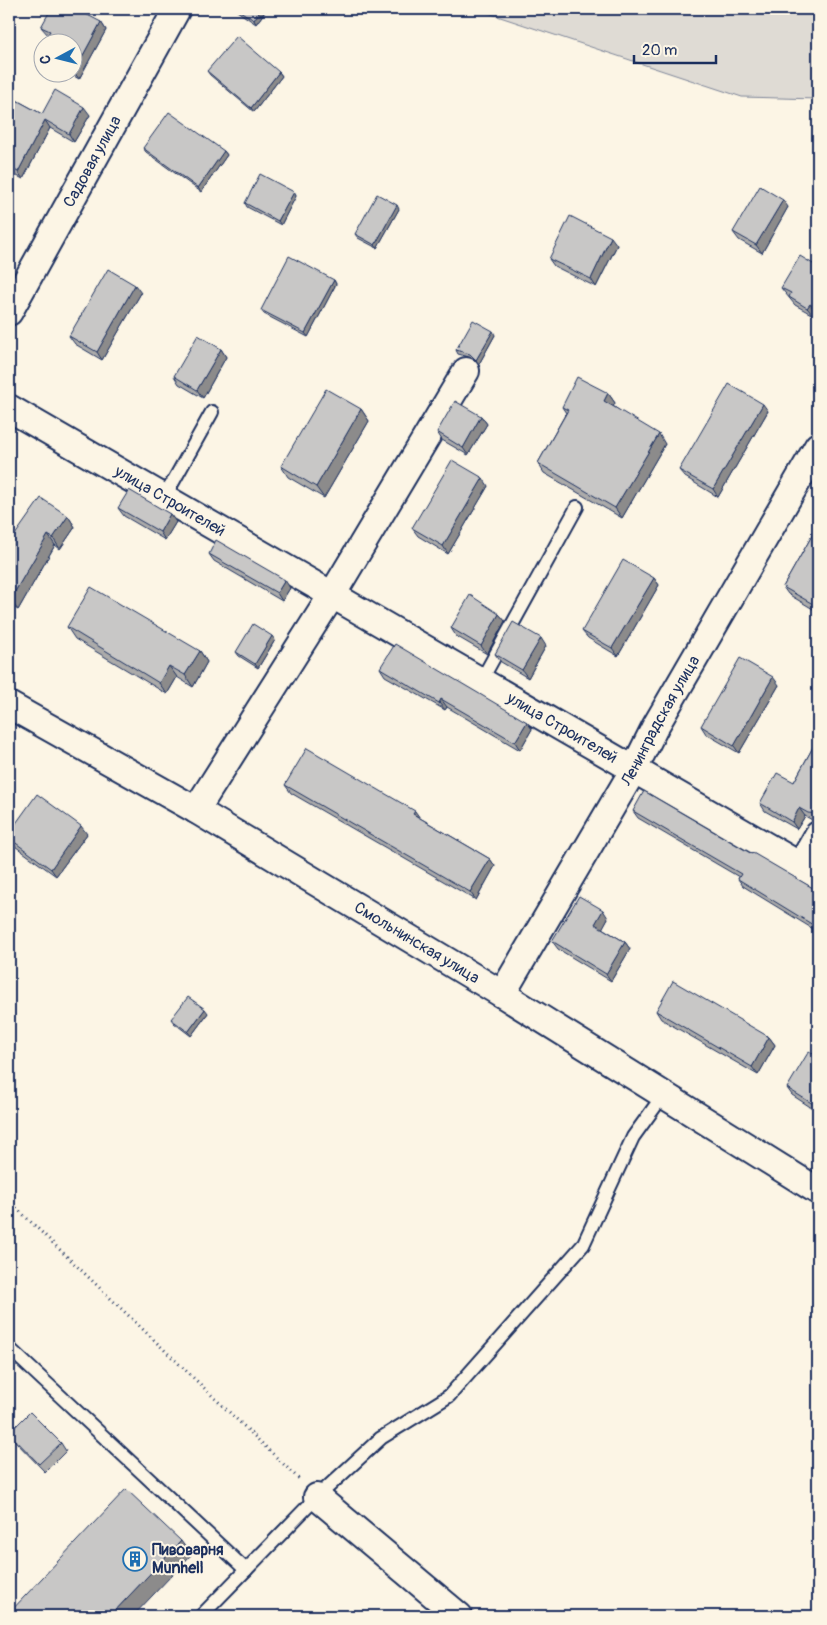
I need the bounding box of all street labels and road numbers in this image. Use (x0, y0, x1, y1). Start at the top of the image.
street label: Садовая улица (59, 112, 126, 211)
street label: улица Строителей (110, 461, 229, 541)
street label: Ленинградская улица (616, 652, 704, 790)
street label: улица Строителей (502, 688, 621, 768)
street label: Смольнинская улица (350, 897, 483, 988)

